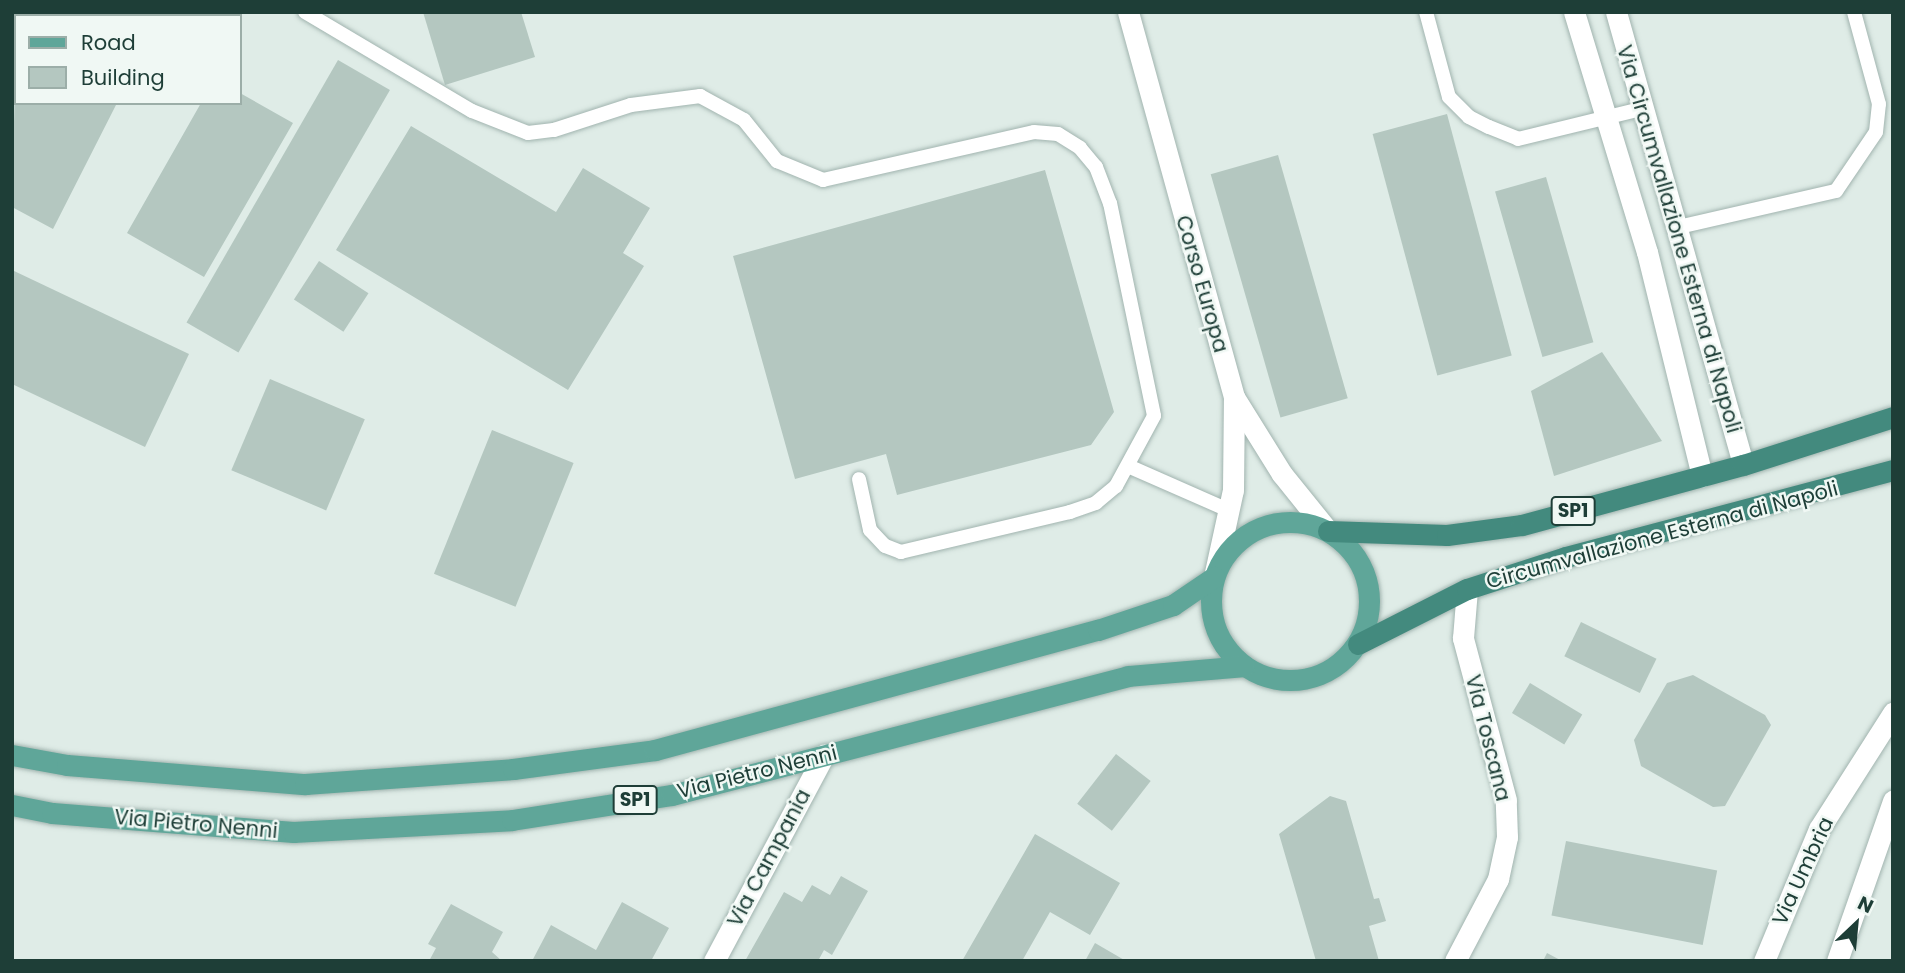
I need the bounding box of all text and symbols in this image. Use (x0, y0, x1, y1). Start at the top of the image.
legend (14, 14, 242, 105)
text: Road (81, 28, 136, 57)
street label: Via Circumvallazione Esterna di Napoli (1611, 42, 1747, 436)
text: Building (81, 63, 165, 92)
street label: Corso Europa (1170, 213, 1234, 355)
street label: Circumvallazione Esterna di Napoli (1483, 476, 1841, 594)
road number: SP1 (1550, 496, 1596, 526)
street label: Via Toscana (1460, 672, 1516, 804)
street label: Via Pietro Nenni (674, 740, 840, 804)
road number: SP1 (612, 785, 658, 816)
street label: Via Campania (722, 785, 816, 931)
street label: Via Pietro Nenni (113, 804, 279, 844)
street label: Via Umbria (1767, 813, 1839, 929)
north arrow (1821, 889, 1891, 959)
text: N (1853, 889, 1878, 920)

